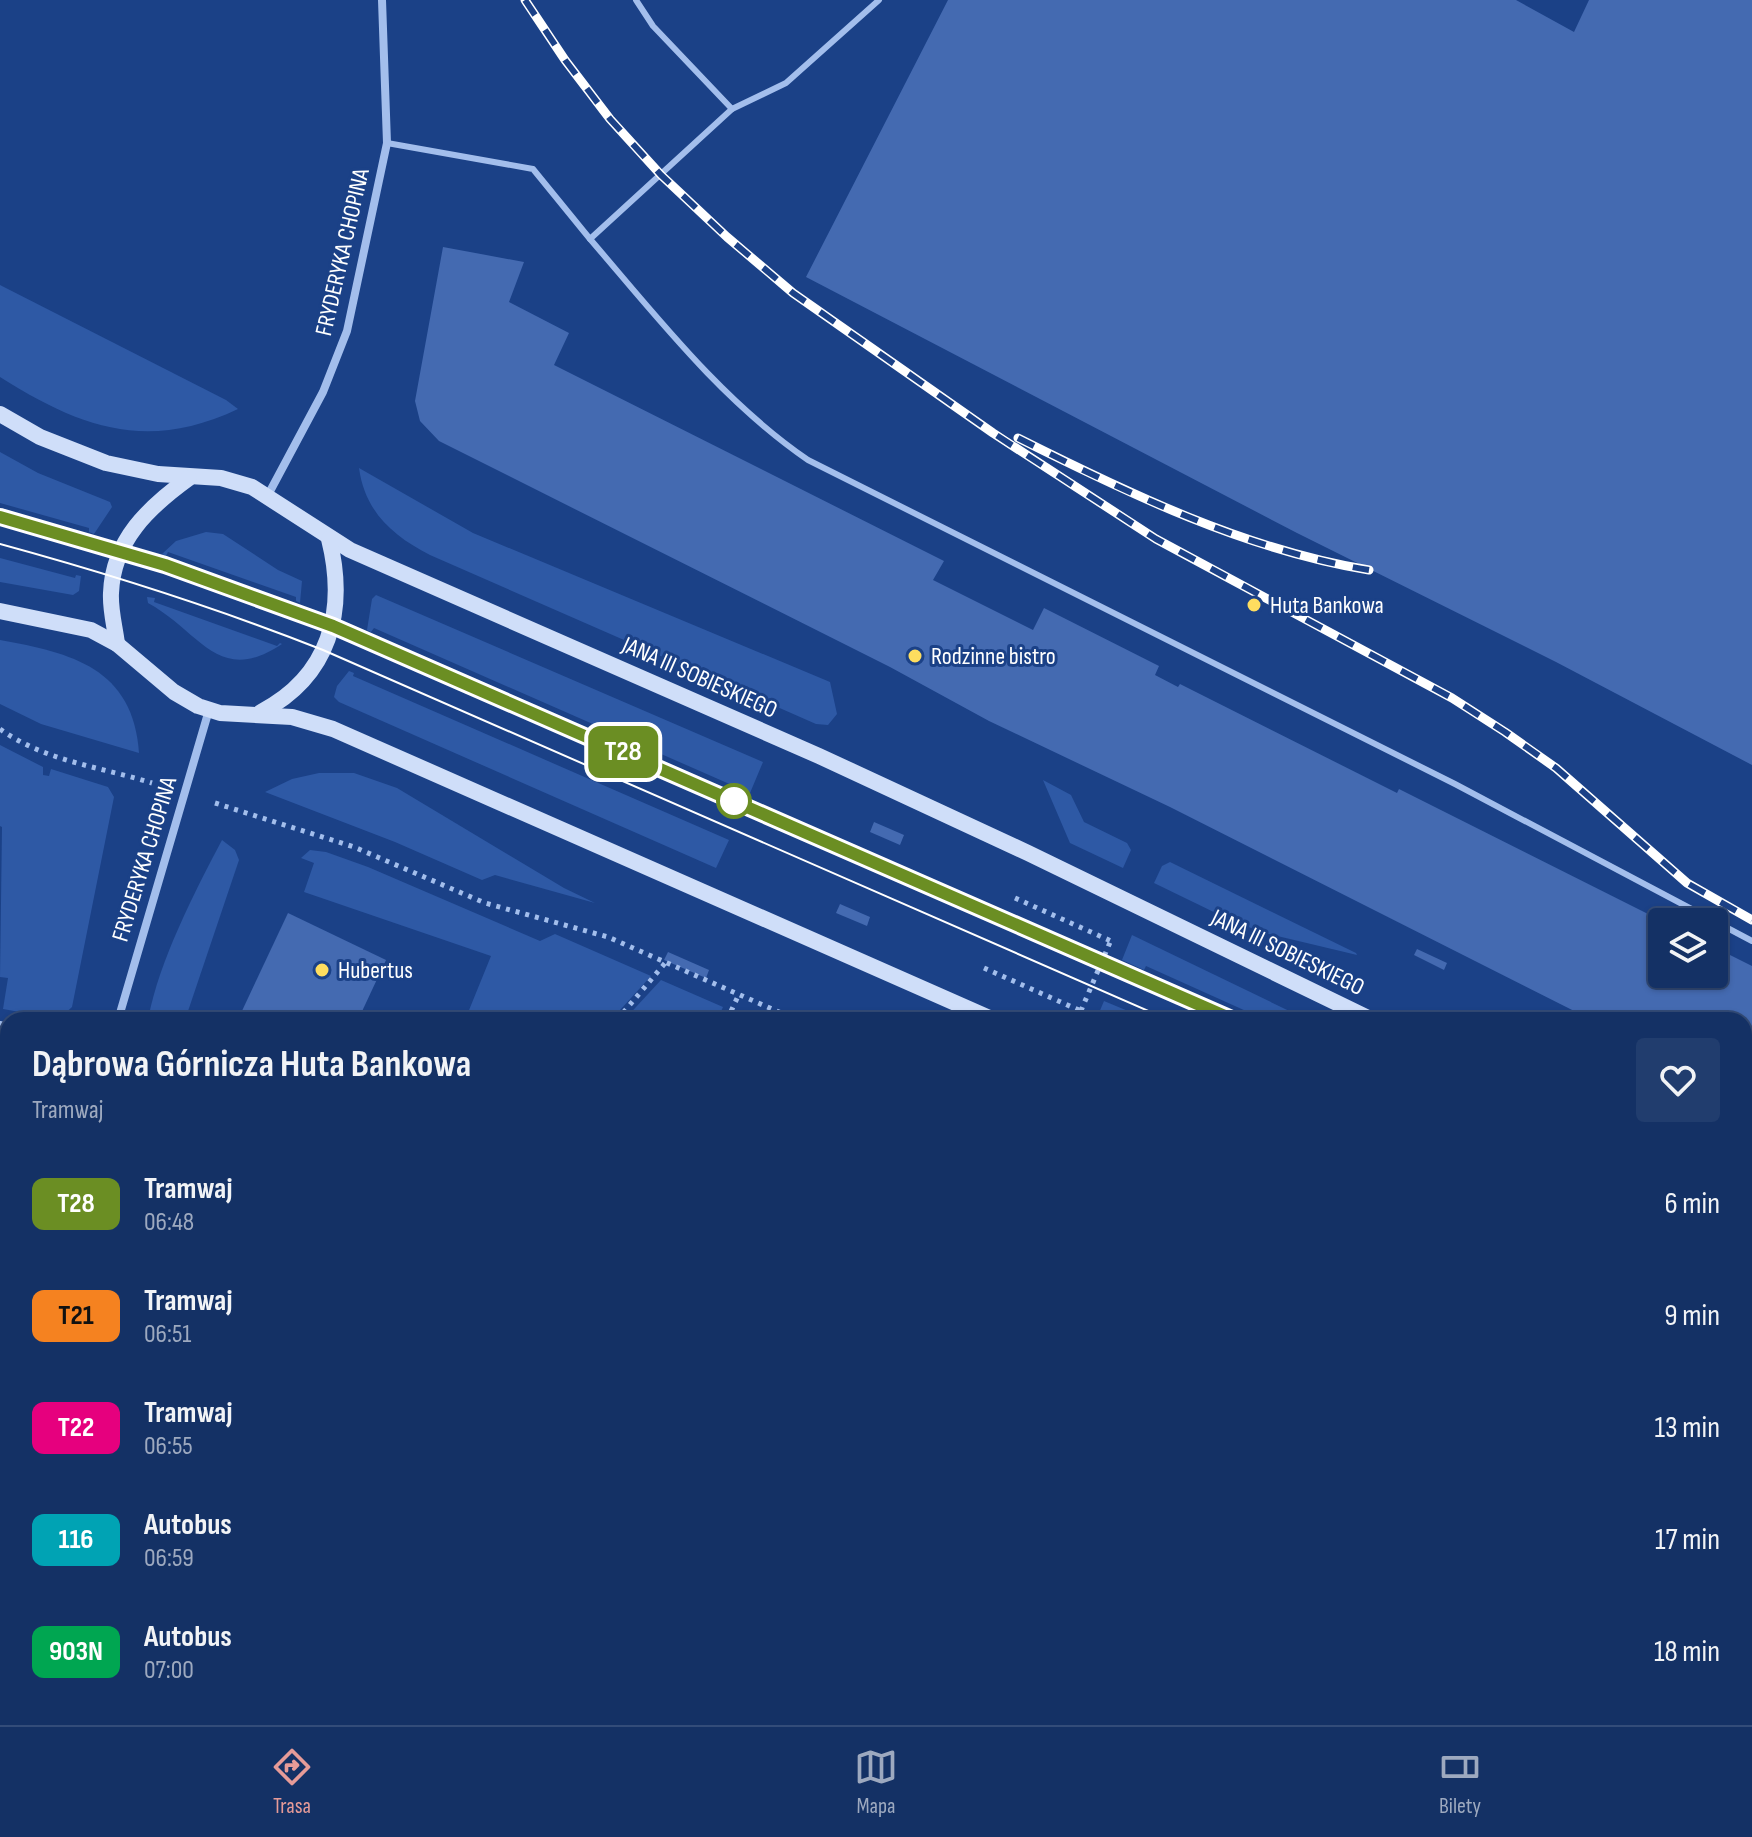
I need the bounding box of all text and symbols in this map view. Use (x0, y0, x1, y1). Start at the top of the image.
street label: FRYDERYKA CHOPINA (309, 165, 376, 339)
place label: Huta Bankowa (1270, 591, 1384, 620)
marker: Huta Bankowa (1245, 596, 1263, 614)
street label: JANA III SOBIESKIEGO (617, 630, 782, 725)
place label: Rodzinne bistro (931, 642, 1056, 671)
marker: Rodzinne bistro (906, 647, 924, 665)
line badge: T28 (577, 726, 669, 778)
text: T28 (604, 735, 642, 768)
street label: FRYDERYKA CHOPINA (106, 773, 184, 945)
unlabelled marker (717, 784, 751, 818)
street label: JANA III SOBIESKIEGO (1206, 902, 1369, 1002)
map controls (1648, 908, 1728, 988)
button: layers (1648, 908, 1728, 988)
place label: Hubertus (338, 956, 413, 985)
marker: Hubertus (313, 961, 331, 979)
button: heart (1636, 1038, 1720, 1122)
text: Dąbrowa Górnicza Huta Bankowa (32, 1042, 471, 1087)
text: Tramwaj (32, 1095, 103, 1126)
text: Tramwaj (144, 1171, 232, 1207)
text: 6 min (1664, 1186, 1720, 1222)
text: T28 (57, 1187, 95, 1220)
text: 06:48 (144, 1207, 194, 1238)
text: Tramwaj (144, 1283, 232, 1319)
text: 9 min (1664, 1298, 1720, 1334)
text: T21 (58, 1299, 94, 1332)
text: 06:51 (144, 1319, 191, 1350)
text: Tramwaj (144, 1395, 232, 1431)
text: 13 min (1654, 1410, 1720, 1446)
text: T22 (58, 1411, 94, 1444)
text: 06:55 (144, 1431, 193, 1462)
text: Autobus (144, 1507, 232, 1543)
text: 17 min (1655, 1522, 1720, 1558)
text: 116 (58, 1523, 94, 1556)
text: 06:59 (144, 1543, 194, 1574)
text: Autobus (144, 1619, 232, 1655)
text: 18 min (1654, 1634, 1720, 1670)
text: 903N (49, 1635, 103, 1668)
text: 07:00 (144, 1655, 194, 1686)
tab: Trasa (270, 1745, 314, 1820)
tab: Mapa (854, 1745, 898, 1820)
tab: Bilety (1438, 1745, 1482, 1820)

